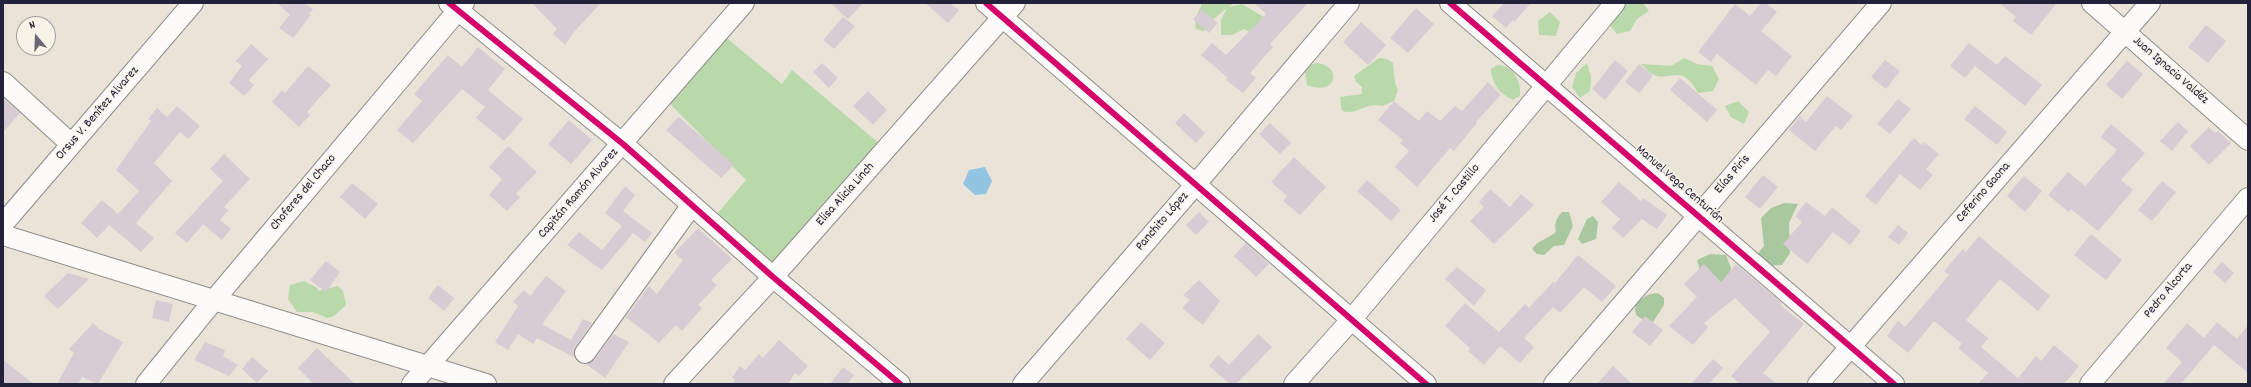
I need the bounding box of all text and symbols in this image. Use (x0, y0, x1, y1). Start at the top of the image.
north arrow (16, 16, 56, 56)
text: N (27, 17, 38, 34)
street label: Juan Ignacio Valdéz (2129, 34, 2211, 108)
street label: Orsus V. Benítez Alvarez (53, 64, 143, 164)
street label: Manuel Vega Centurión (1632, 143, 1726, 227)
street label: Capitán Ramón Alvarez (536, 146, 622, 242)
street label: Choferes del Chaco (268, 152, 340, 234)
street label: Elías Piris (1712, 152, 1754, 198)
street label: Elisa Alicia Linch (813, 160, 879, 230)
street label: Ceferino Gaona (1954, 160, 2014, 226)
street label: José T. Castillo (1426, 161, 1484, 227)
street label: Panchito López (1133, 189, 1193, 255)
street label: Pedro Alcorta (2141, 260, 2197, 322)

